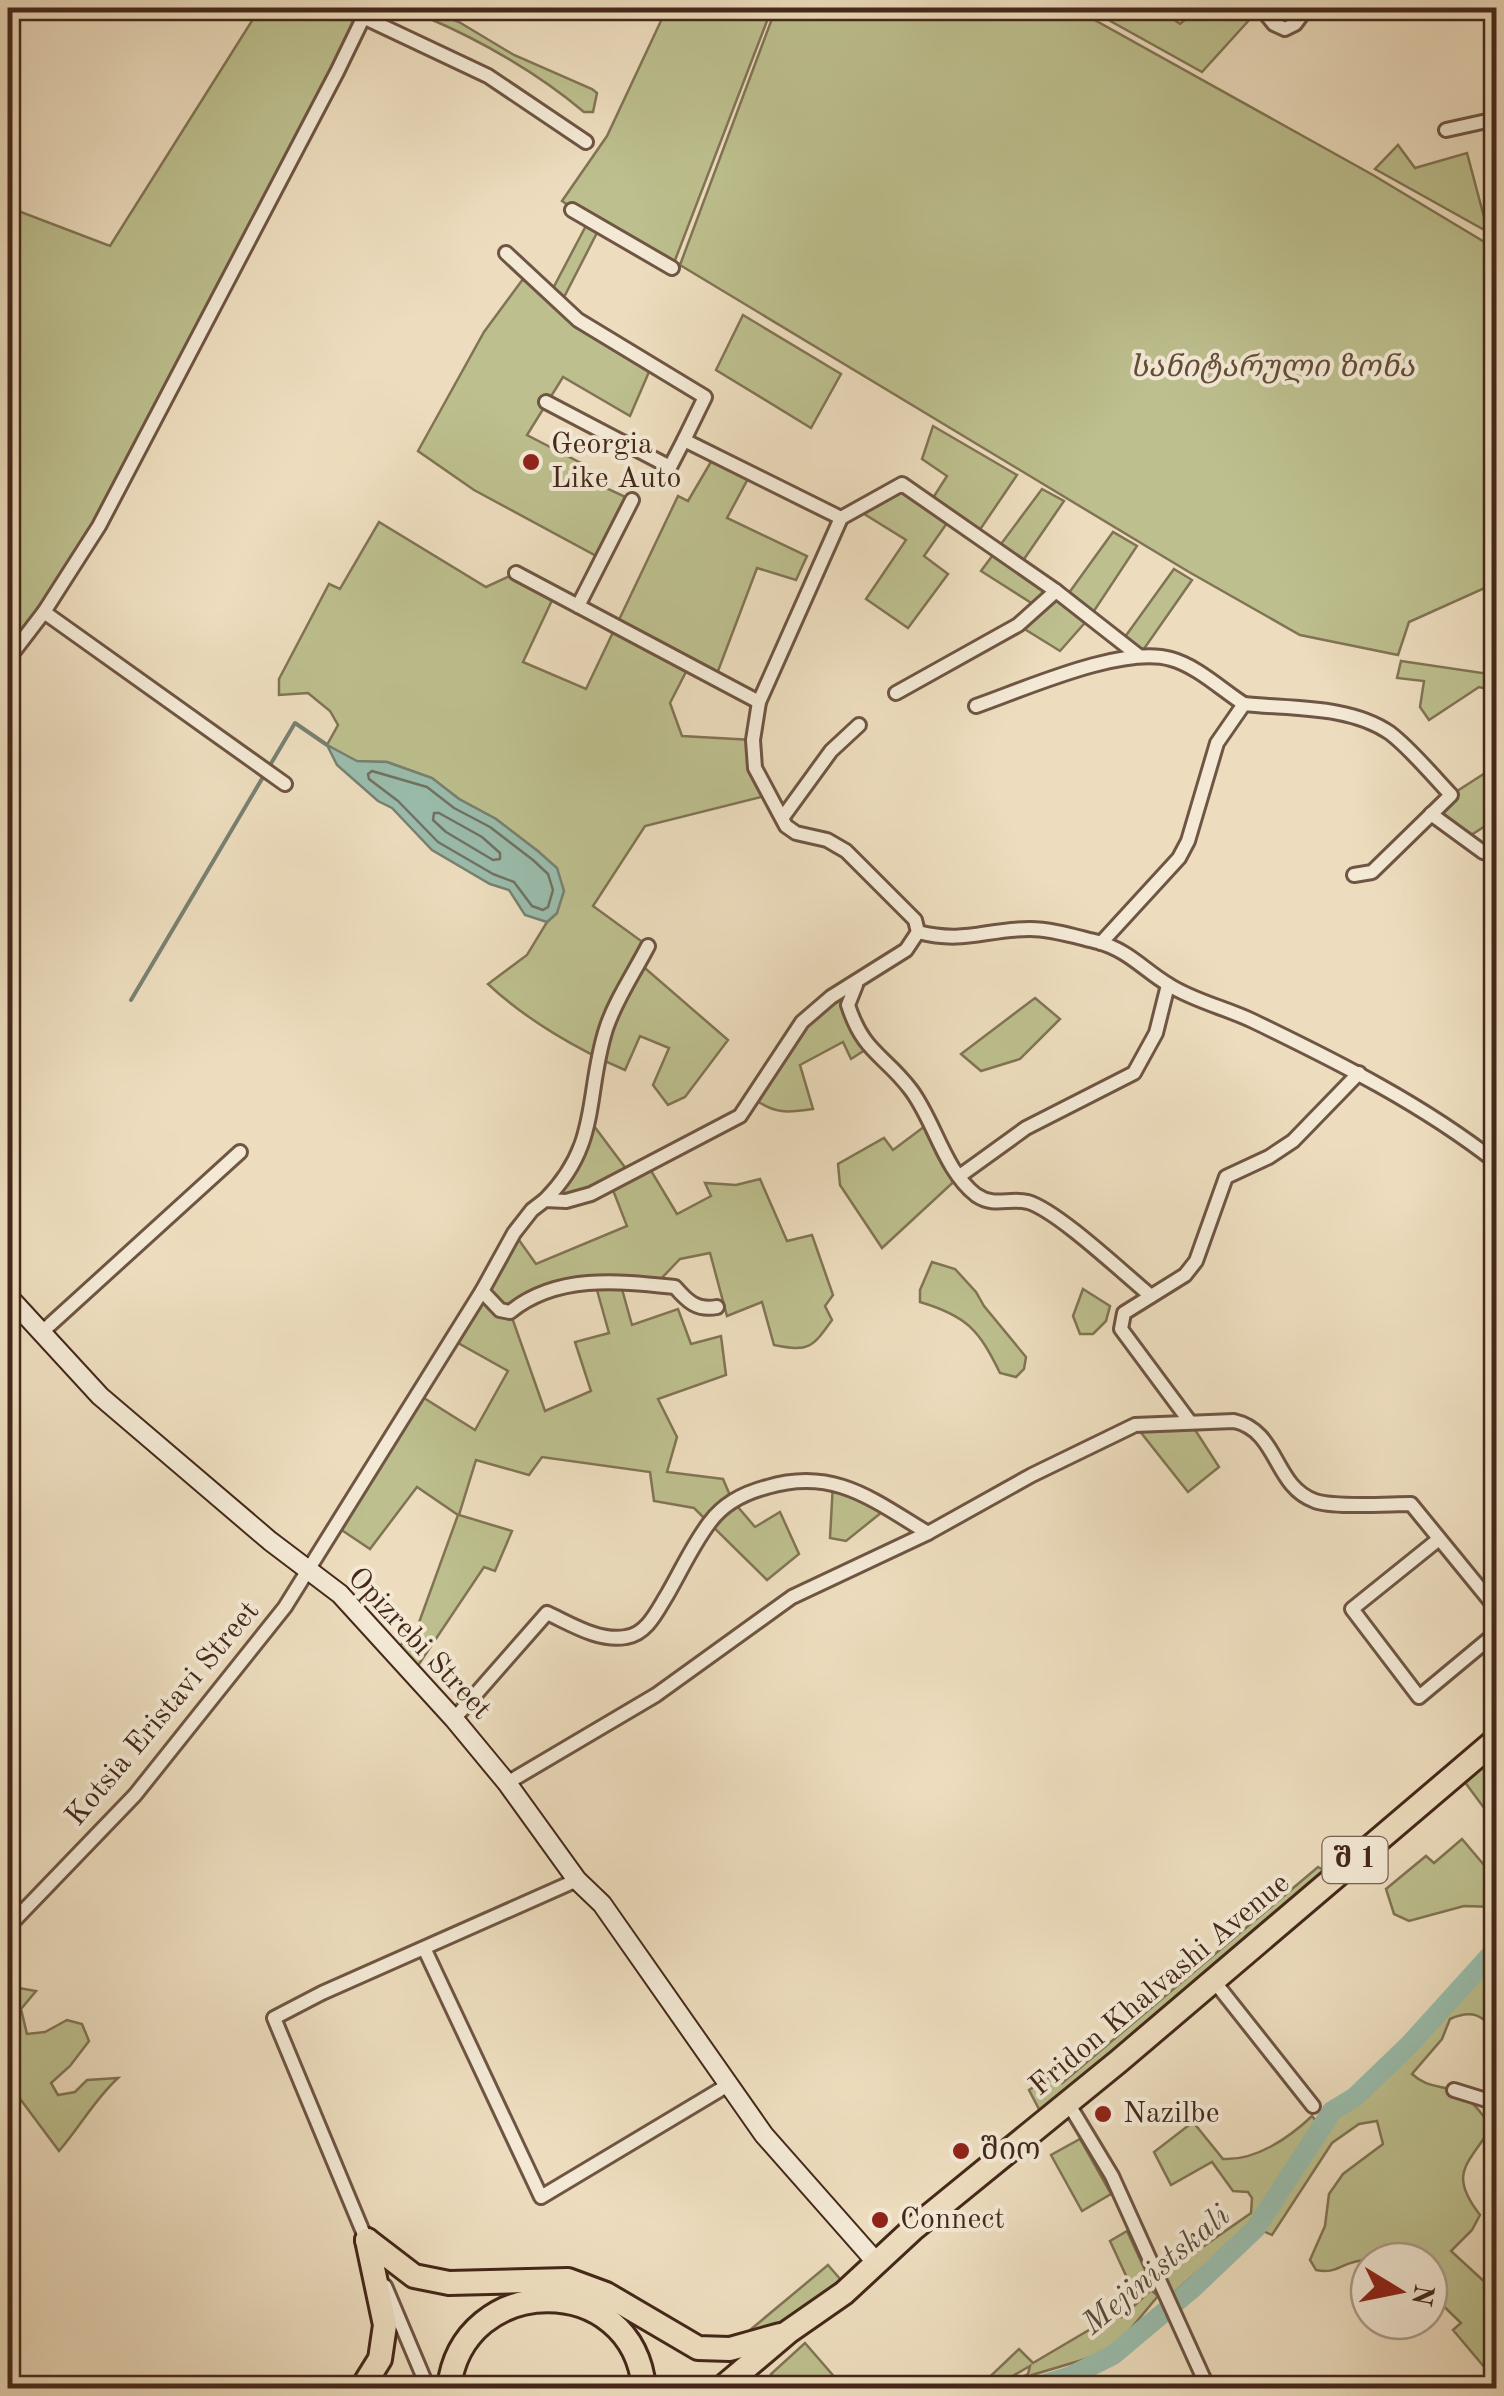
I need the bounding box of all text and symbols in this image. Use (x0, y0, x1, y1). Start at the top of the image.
park label: სანიტარული ზონა (1129, 352, 1415, 384)
place label: Georgia Like Auto (551, 430, 681, 494)
marker: Georgia Like Auto (520, 451, 542, 473)
street label: Opizrebi Street (341, 1562, 497, 1726)
street label: Kotsia Eristavi Street (61, 1596, 265, 1832)
road number: შ 1 (1322, 1837, 1388, 1883)
street label: Fridon Khalvashi Avenue (1024, 1868, 1296, 2102)
place label: Nazilbe (1123, 2099, 1219, 2129)
marker: Nazilbe (1092, 2103, 1114, 2125)
place label: შიო (981, 2135, 1040, 2166)
marker: შიო (950, 2140, 972, 2162)
water label: Mejinistskali (1076, 2200, 1237, 2342)
place label: Connect (900, 2205, 1005, 2235)
marker: Connect (869, 2209, 891, 2231)
north arrow (1349, 2241, 1449, 2341)
text: N (1405, 2282, 1436, 2308)

